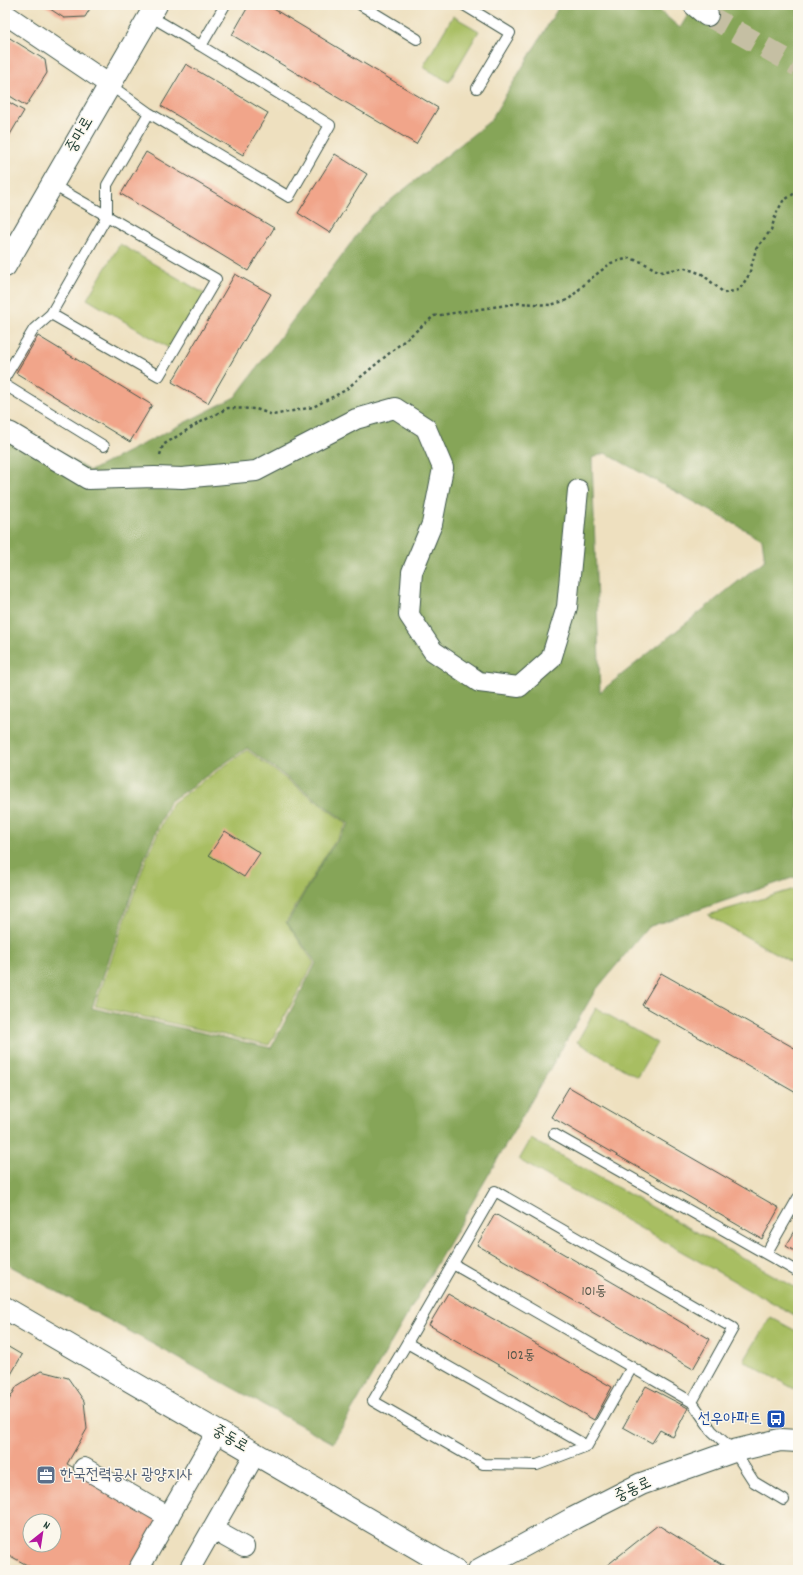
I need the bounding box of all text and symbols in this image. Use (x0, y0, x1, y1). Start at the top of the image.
street label: 중마로 (60, 113, 100, 157)
house number: 101동 (581, 1282, 607, 1302)
house number: 102동 (507, 1346, 535, 1366)
place label: 선우아파트 (698, 1408, 762, 1431)
bus stop icon: 선우아파트 (765, 1408, 787, 1430)
street label: 중동로 (208, 1419, 252, 1459)
office icon: 한국전력공사 광양지사 (35, 1464, 57, 1486)
place label: 한국전력공사 광양지사 (60, 1464, 193, 1487)
street label: 중동로 (611, 1472, 655, 1508)
north arrow (22, 1513, 62, 1553)
text: N (40, 1518, 53, 1535)

